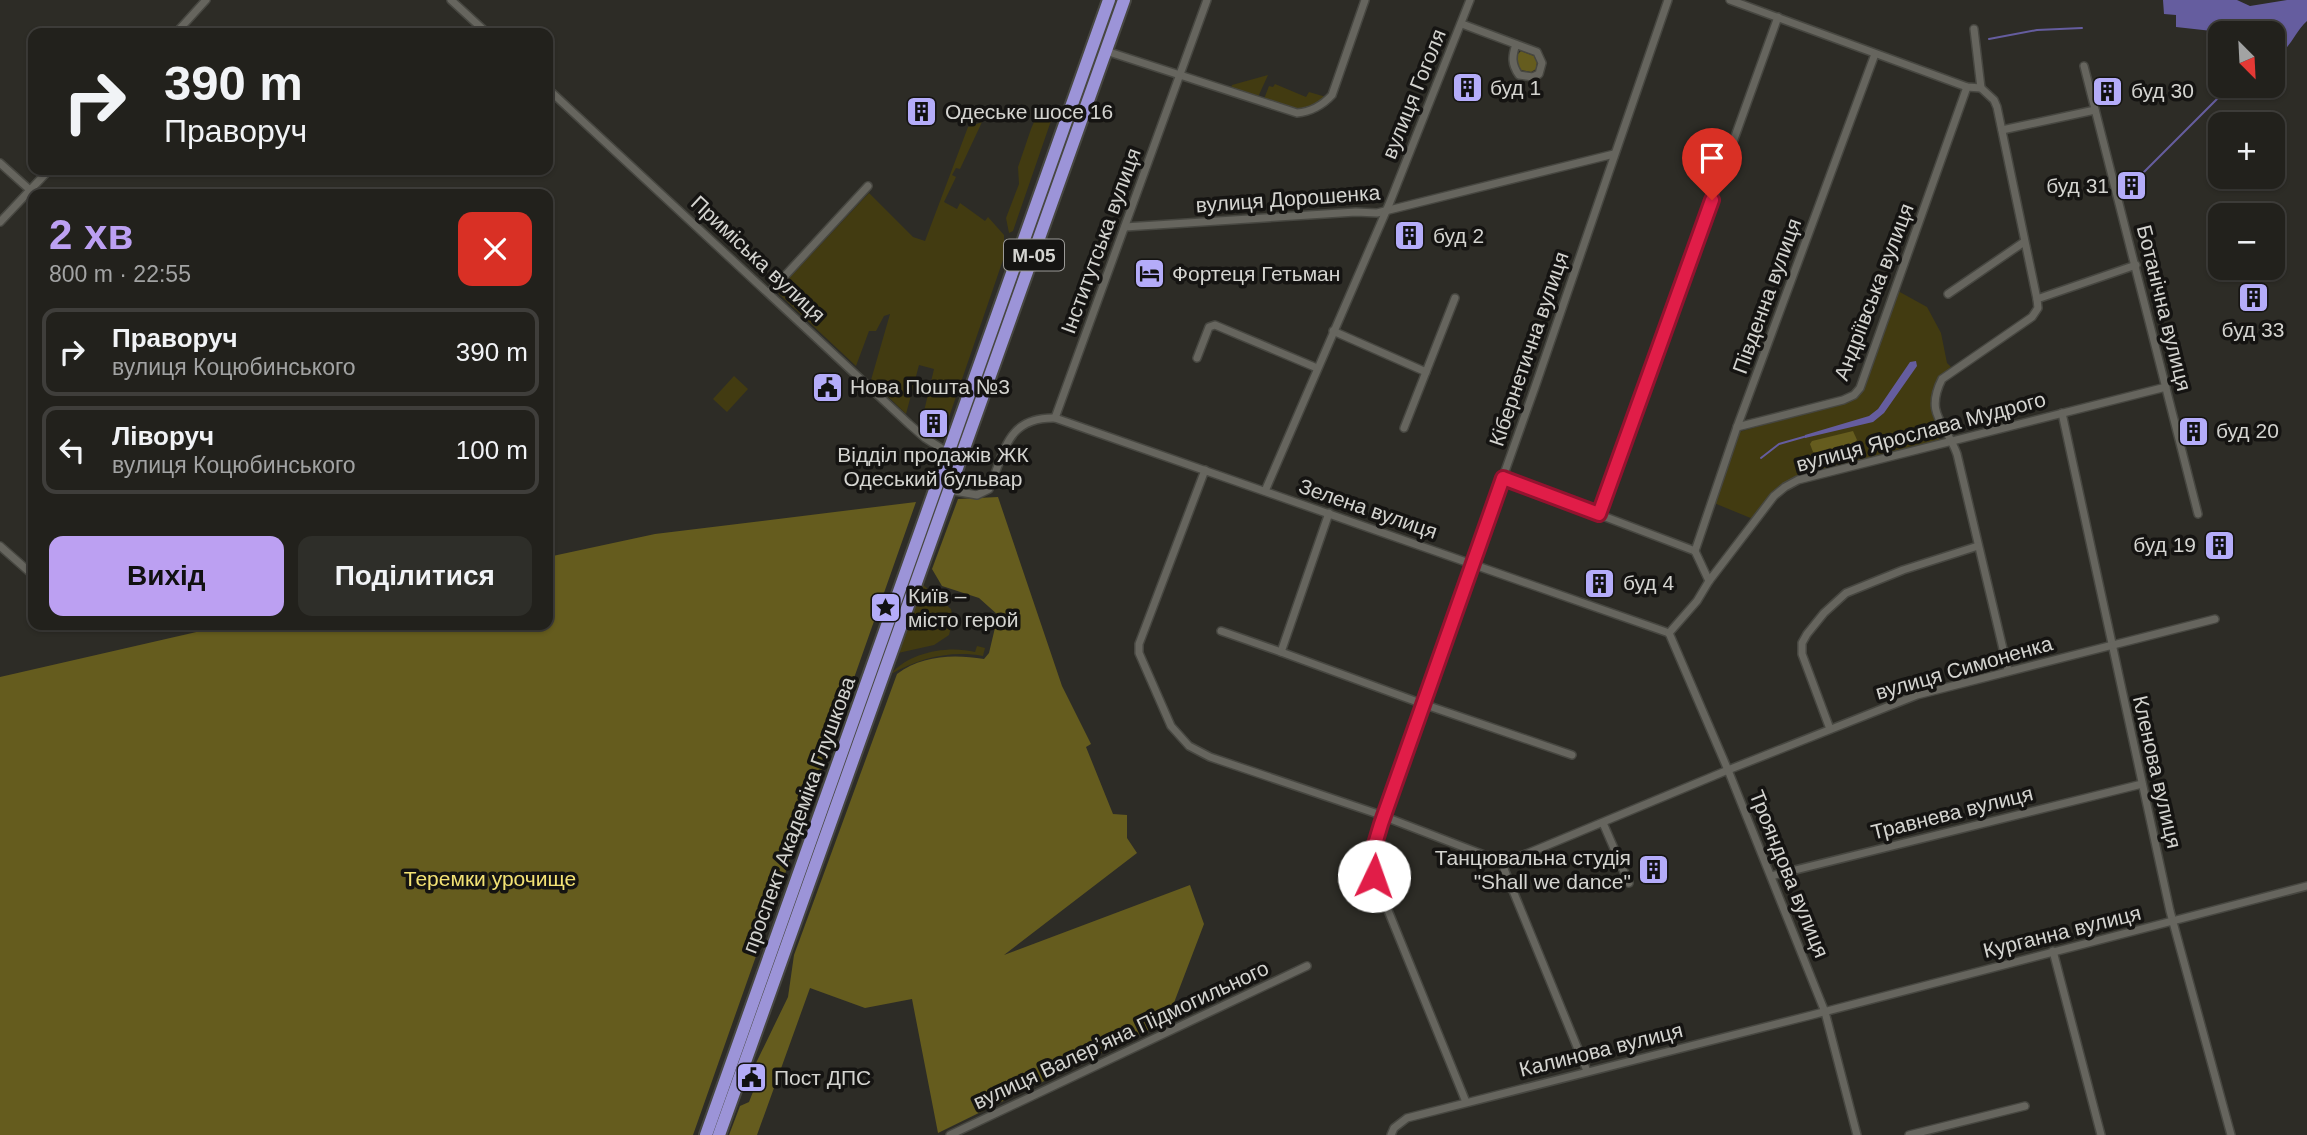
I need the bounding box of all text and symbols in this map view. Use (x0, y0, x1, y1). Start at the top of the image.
north arrow (2208, 21, 2286, 98)
map controls (2208, 21, 2285, 280)
street label: вулиця Гоголя (1377, 26, 1450, 162)
icon: right (49, 56, 140, 147)
text: 390 m (164, 56, 303, 110)
building icon: буд 1 (1450, 71, 1484, 105)
building icon: буд 30 (2091, 74, 2125, 108)
place label: буд 1 (1490, 76, 1541, 99)
place label: буд 30 (2131, 79, 2194, 102)
building icon: Одеське шосе 16 (905, 95, 939, 129)
place label: Одеське шосе 16 (945, 100, 1113, 123)
button: + (2208, 112, 2285, 189)
text: Праворуч (164, 113, 307, 149)
pin (1682, 128, 1742, 200)
icon: arrive (1693, 139, 1731, 177)
street label: Інститутська вулиця (1056, 145, 1145, 337)
building icon: буд 31 (2115, 169, 2149, 203)
place label: буд 31 (2046, 174, 2109, 197)
street label: вулиця Дорошенка (1195, 181, 1381, 216)
street label: Приміська вулиця (687, 191, 830, 326)
street label: Андріївська вулиця (1829, 200, 1918, 384)
button: − (2208, 203, 2285, 280)
text: 2 хв (49, 211, 133, 258)
button: close (458, 212, 532, 286)
street label: Південна вулиця (1728, 215, 1805, 377)
building icon: буд 2 (1393, 219, 1427, 253)
street label: Ботанічна вулиця (2133, 222, 2196, 393)
place label: буд 2 (1433, 224, 1484, 247)
road number: М-05 (1004, 240, 1064, 270)
street label: Кібернетична вулиця (1484, 249, 1573, 449)
hotel icon: Фортеця Гетьман (1132, 257, 1166, 291)
text: 800 m · 22:55 (49, 261, 191, 287)
place label: Фортеця Гетьман (1172, 262, 1340, 285)
building icon: буд 33 (2236, 281, 2270, 315)
place label: буд 33 (2222, 318, 2284, 341)
text: Праворуч (112, 323, 238, 353)
icon: right (53, 333, 91, 371)
text: 390 m (456, 337, 528, 367)
text: вулиця Коцюбинського (112, 354, 356, 380)
public building icon: Нова Пошта №3 (810, 370, 844, 404)
place label: Нова Пошта №3 (850, 375, 1010, 398)
street label: вулиця Ярослава Мудрого (1794, 387, 2048, 476)
building icon: Відділ продажів ЖК Одеський бульвар (916, 406, 950, 440)
building icon: буд 20 (2176, 414, 2210, 448)
place label: буд 20 (2216, 419, 2279, 442)
text: Ліворуч (112, 421, 214, 451)
icon: left (53, 431, 91, 469)
text: 100 m (456, 435, 528, 465)
place label: Відділ продажів ЖК Одеський бульвар (837, 443, 1029, 490)
text: вулиця Коцюбинського (112, 452, 356, 478)
street label: Зелена вулиця (1296, 474, 1440, 543)
building icon: буд 19 (2202, 528, 2236, 562)
place label: буд 19 (2133, 533, 2196, 556)
button: Вихід (49, 536, 284, 616)
button: Поділитися (298, 536, 532, 616)
building icon: буд 4 (1583, 566, 1617, 600)
place label: буд 4 (1623, 571, 1674, 594)
place label: Київ – місто герой (908, 584, 1018, 631)
place icon: Київ – місто герой (868, 591, 902, 625)
street label: вулиця Симоненка (1873, 631, 2055, 704)
street label: проспект Академіка Глушкова (738, 673, 859, 956)
street label: Кленова вулиця (2129, 693, 2186, 850)
street label: Травнева вулиця (1869, 781, 2035, 844)
street label: Трояндова вулиця (1745, 787, 1834, 961)
position arrow (1337, 839, 1411, 913)
place label: Танцювальна студія "Shall we dance" (1435, 846, 1631, 893)
building icon: Танцювальна студія "Shall we dance" (1637, 853, 1671, 887)
park label: Теремки урочище (404, 867, 576, 890)
street label: Курганна вулиця (1981, 901, 2143, 962)
street label: вулиця Валерʼяна Підмогильного (969, 956, 1272, 1113)
street label: Калинова вулиця (1517, 1018, 1685, 1081)
public building icon: Пост ДПС (734, 1061, 768, 1095)
place label: Пост ДПС (774, 1066, 871, 1089)

